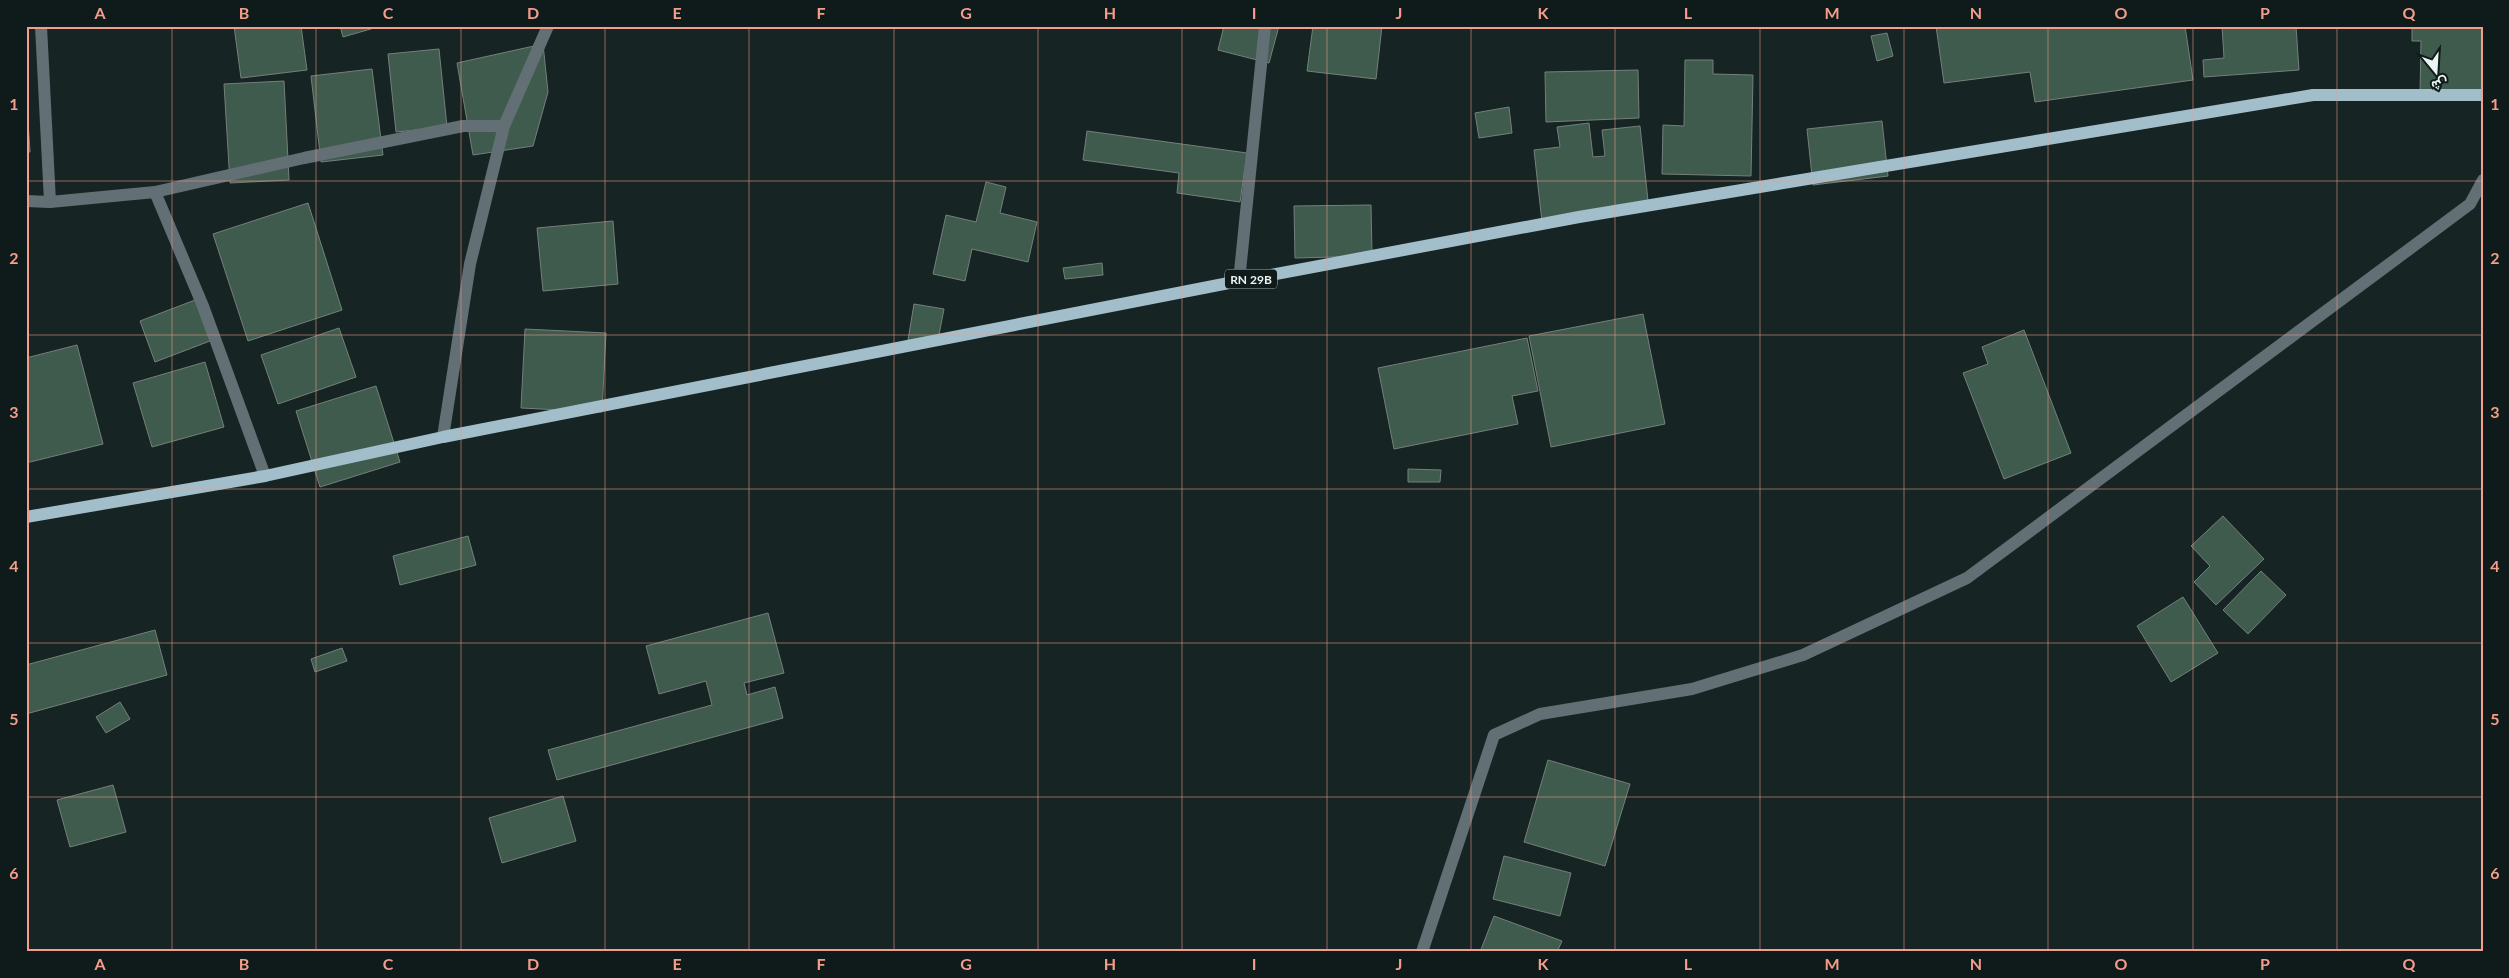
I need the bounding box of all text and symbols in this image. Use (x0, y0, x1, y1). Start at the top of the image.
text: A (93, 3, 106, 22)
text: B (239, 3, 249, 22)
text: C (383, 3, 394, 22)
text: D (527, 3, 539, 22)
text: E (672, 3, 682, 22)
text: F (816, 3, 826, 22)
text: G (960, 3, 972, 22)
text: H (1104, 3, 1116, 22)
text: I (1252, 3, 1256, 22)
text: J (1396, 3, 1402, 22)
text: K (1538, 3, 1550, 22)
text: L (1684, 3, 1693, 22)
text: M (1824, 3, 1840, 22)
text: N (1970, 3, 1982, 22)
text: O (2115, 3, 2128, 22)
text: P (2260, 3, 2270, 22)
text: Q (2403, 3, 2416, 22)
north arrow (2412, 48, 2462, 98)
text: ش (2429, 73, 2451, 96)
text: 1 (9, 94, 19, 113)
text: 1 (2490, 94, 2500, 113)
text: 2 (9, 248, 19, 267)
text: 2 (2490, 248, 2500, 267)
road number: RN 29B (1225, 270, 1277, 288)
text: 3 (9, 402, 19, 421)
text: 3 (2490, 402, 2500, 421)
text: 4 (9, 556, 19, 575)
text: 4 (2490, 556, 2500, 575)
text: 5 (9, 709, 19, 728)
text: 5 (2490, 709, 2500, 728)
text: 6 (9, 863, 19, 882)
text: 6 (2490, 863, 2500, 882)
text: A (93, 954, 106, 973)
text: B (239, 954, 249, 973)
text: C (383, 954, 394, 973)
text: D (527, 954, 539, 973)
text: E (672, 954, 682, 973)
text: F (816, 954, 826, 973)
text: G (960, 954, 972, 973)
text: H (1104, 954, 1116, 973)
text: I (1252, 954, 1256, 973)
text: J (1396, 954, 1402, 973)
text: K (1538, 954, 1550, 973)
text: L (1684, 954, 1693, 973)
text: M (1824, 954, 1840, 973)
text: N (1970, 954, 1982, 973)
text: O (2115, 954, 2128, 973)
text: P (2260, 954, 2270, 973)
text: Q (2403, 954, 2416, 973)

